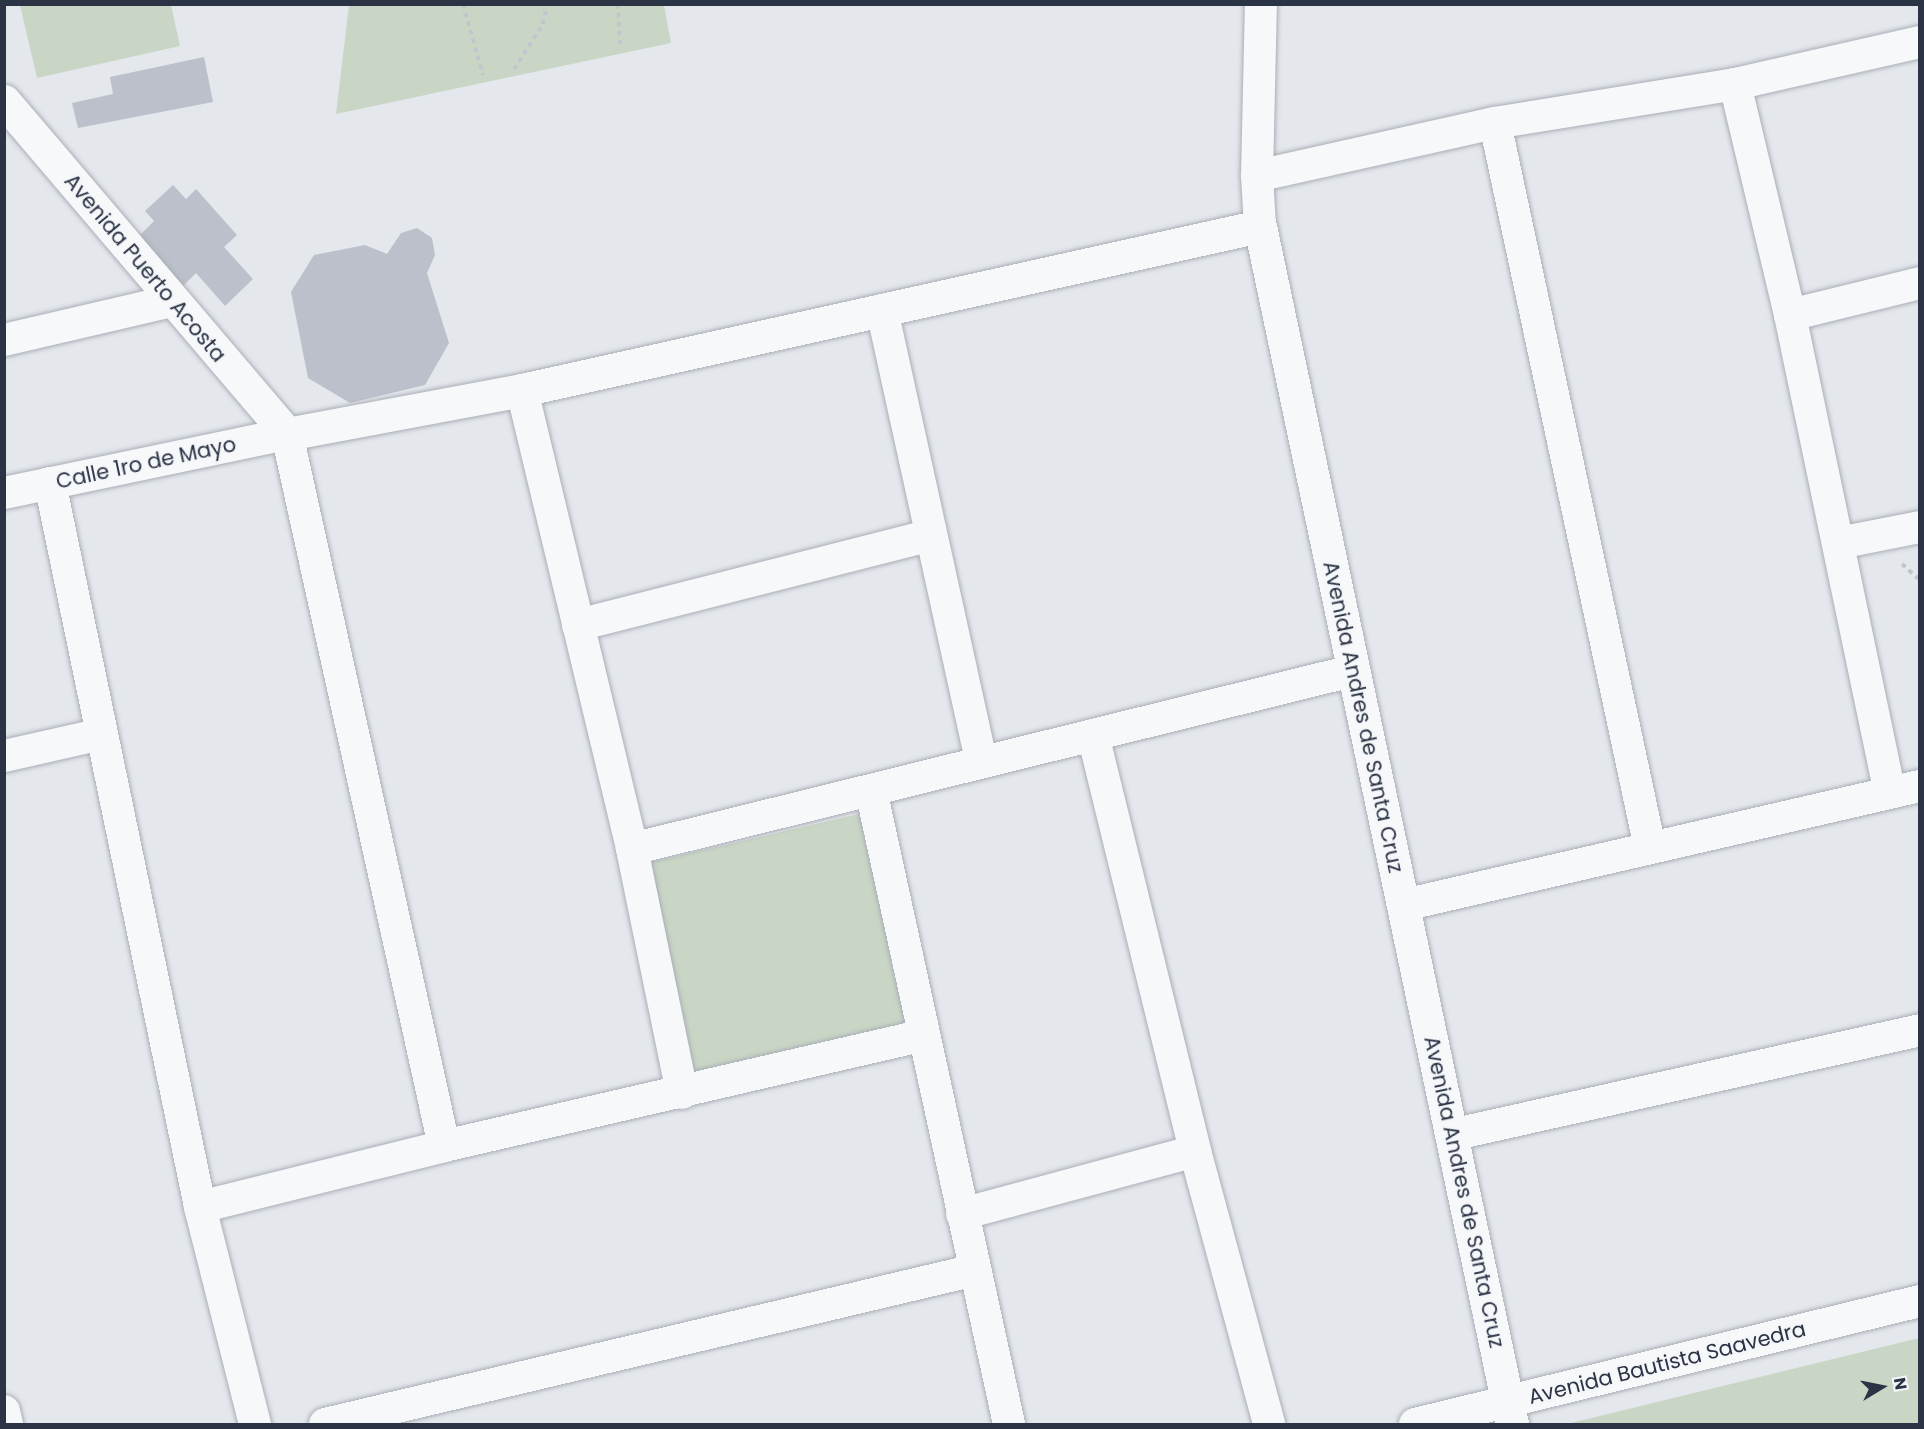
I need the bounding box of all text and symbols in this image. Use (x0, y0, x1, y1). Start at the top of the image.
street label: Avenida Puerto Acosta (59, 169, 231, 367)
street label: Calle 1ro de Mayo (54, 432, 238, 494)
street label: Avenida Andres de Santa Cruz (1318, 559, 1408, 875)
street label: Avenida Andres de Santa Cruz (1419, 1034, 1509, 1350)
street label: Avenida Bautista Saavedra (1526, 1316, 1808, 1410)
north arrow (1852, 1357, 1912, 1417)
text: N (1888, 1376, 1913, 1392)

